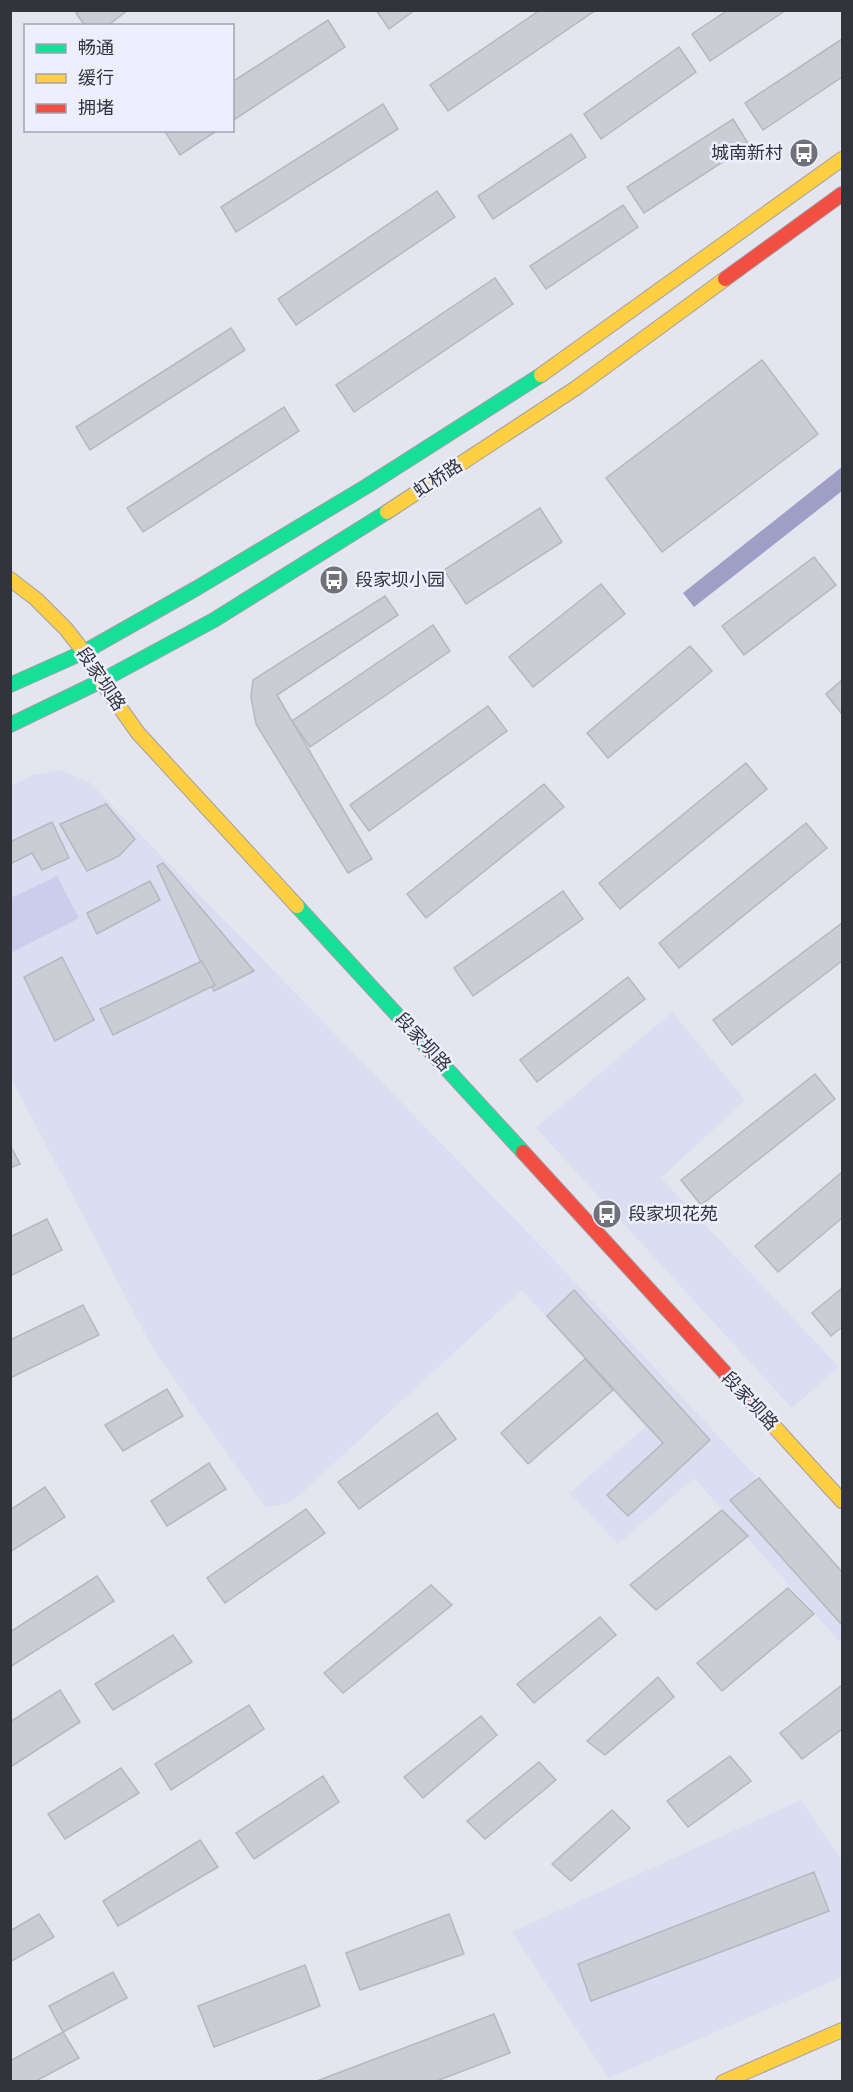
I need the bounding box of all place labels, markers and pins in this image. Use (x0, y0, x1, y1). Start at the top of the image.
bus stop icon: 城南新村 (788, 137, 820, 169)
place label: 城南新村 (711, 141, 783, 164)
bus stop icon: 段家坝小园 (318, 564, 350, 596)
place label: 段家坝小园 (355, 568, 445, 591)
bus stop icon: 段家坝花苑 (591, 1198, 623, 1230)
place label: 段家坝花苑 (628, 1202, 718, 1225)

